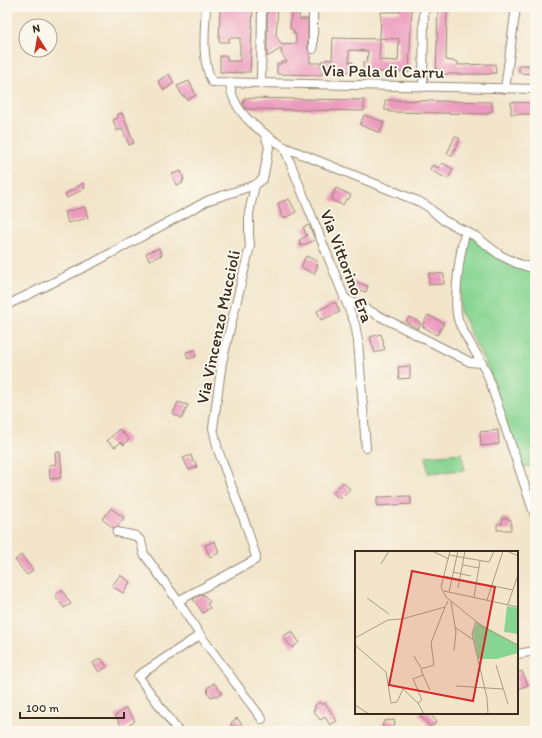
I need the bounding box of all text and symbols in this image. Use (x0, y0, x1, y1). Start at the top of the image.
north arrow (18, 18, 58, 58)
text: N (31, 22, 41, 36)
street label: Via Pala di Carru (322, 60, 445, 82)
street label: Via Vittorino Era (316, 207, 378, 325)
street label: Via Vincenzo Muccioli (192, 248, 244, 406)
inset map (355, 551, 518, 714)
scale bar (20, 694, 124, 720)
text: 100 m (26, 701, 59, 715)

